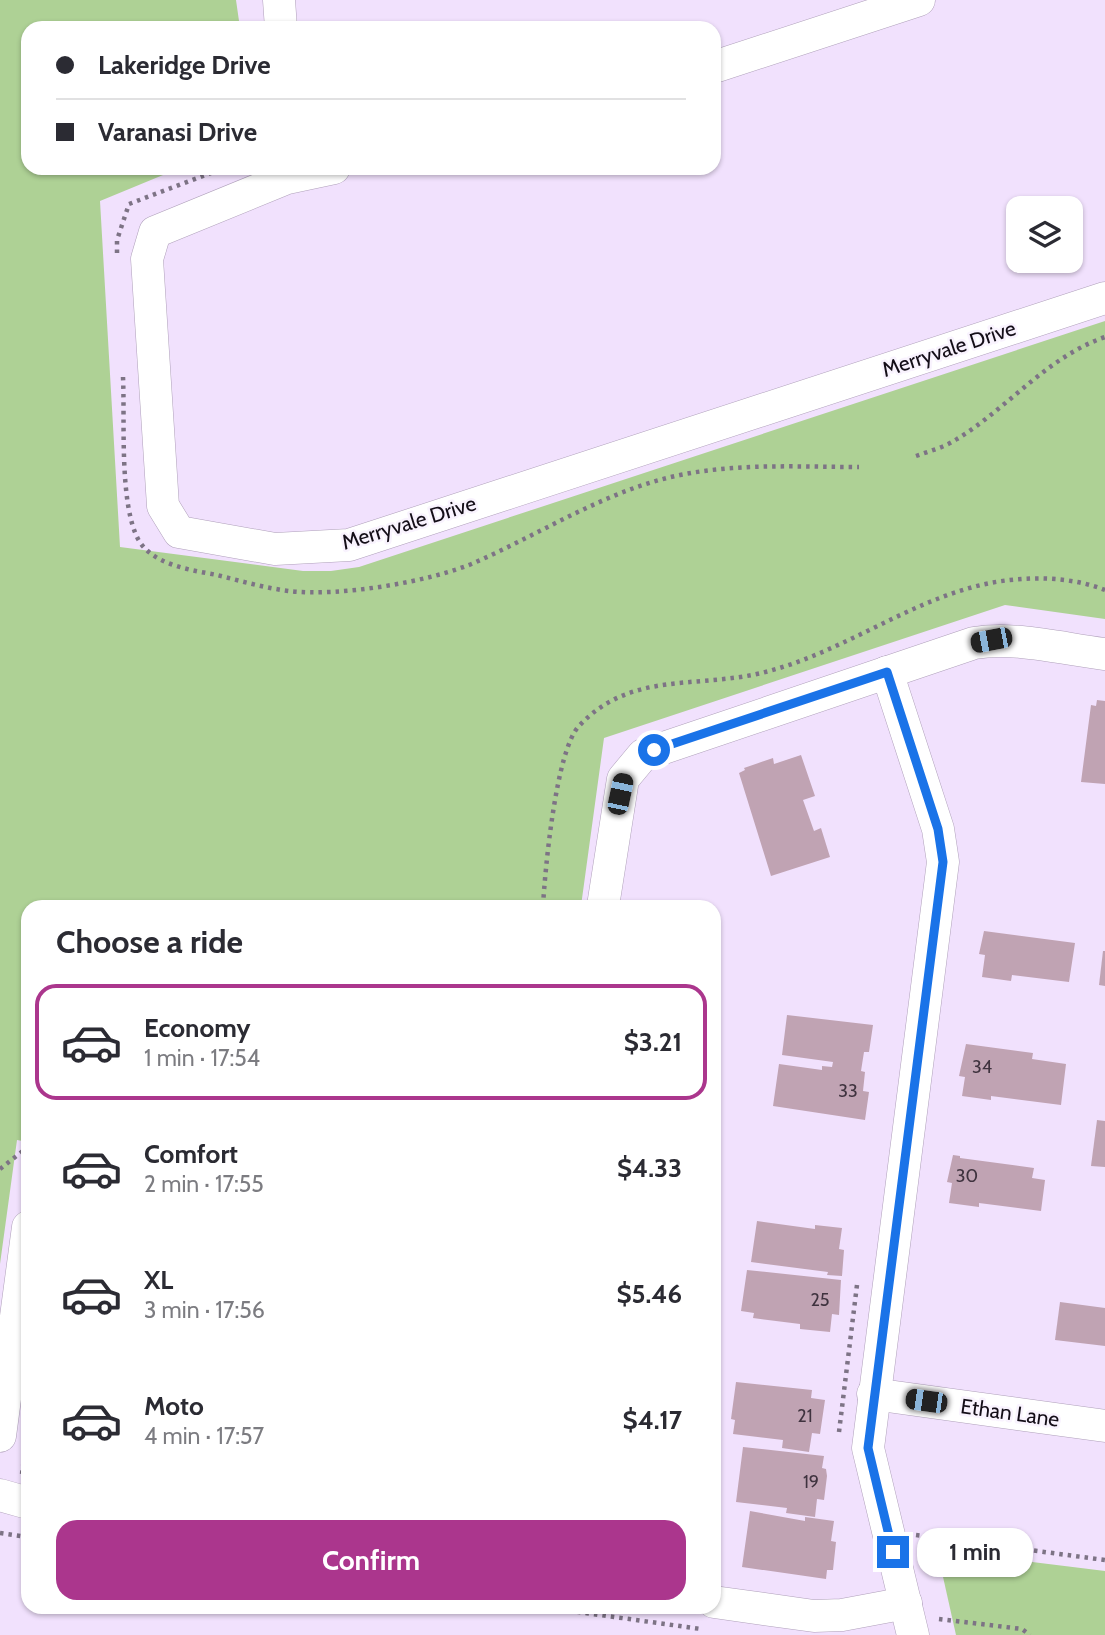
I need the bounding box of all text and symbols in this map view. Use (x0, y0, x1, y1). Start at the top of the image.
text: Lakeridge Drive (98, 49, 271, 81)
text: Varanasi Drive (98, 116, 257, 148)
map controls (1006, 196, 1083, 273)
button: layers (1006, 196, 1083, 273)
street label: Merryvale Drive (879, 315, 1019, 382)
street label: Merryvale Drive (339, 490, 479, 555)
car (969, 626, 1014, 654)
route start (638, 734, 670, 766)
car (606, 771, 635, 817)
text: Choose a ride (56, 922, 243, 961)
icon: car (60, 1011, 123, 1074)
text: Economy (144, 1012, 250, 1044)
text: $3.21 (624, 1026, 682, 1058)
text: 1 min · 17:54 (144, 1044, 260, 1072)
house number: 34 (972, 1056, 992, 1078)
house number: 33 (838, 1080, 858, 1102)
icon: car (60, 1137, 123, 1200)
text: Comfort (144, 1138, 238, 1170)
text: $4.33 (617, 1152, 682, 1184)
house number: 30 (956, 1165, 978, 1187)
text: 2 min · 17:55 (144, 1170, 264, 1198)
icon: car (60, 1263, 123, 1326)
text: XL (144, 1264, 173, 1296)
text: $5.46 (616, 1278, 682, 1310)
house number: 25 (810, 1289, 830, 1311)
text: 3 min · 17:56 (144, 1296, 265, 1324)
car (904, 1388, 949, 1414)
icon: car (60, 1389, 123, 1452)
text: Moto (144, 1390, 204, 1422)
street label: Ethan Lane (959, 1393, 1061, 1432)
text: $4.17 (623, 1404, 682, 1436)
house number: 21 (797, 1405, 813, 1427)
text: 4 min · 17:57 (144, 1422, 264, 1450)
house number: 19 (803, 1471, 819, 1493)
button: Confirm (56, 1520, 686, 1600)
callout: 1 min (917, 1528, 1033, 1576)
route end (877, 1536, 909, 1568)
text: 1 min (949, 1538, 1001, 1566)

